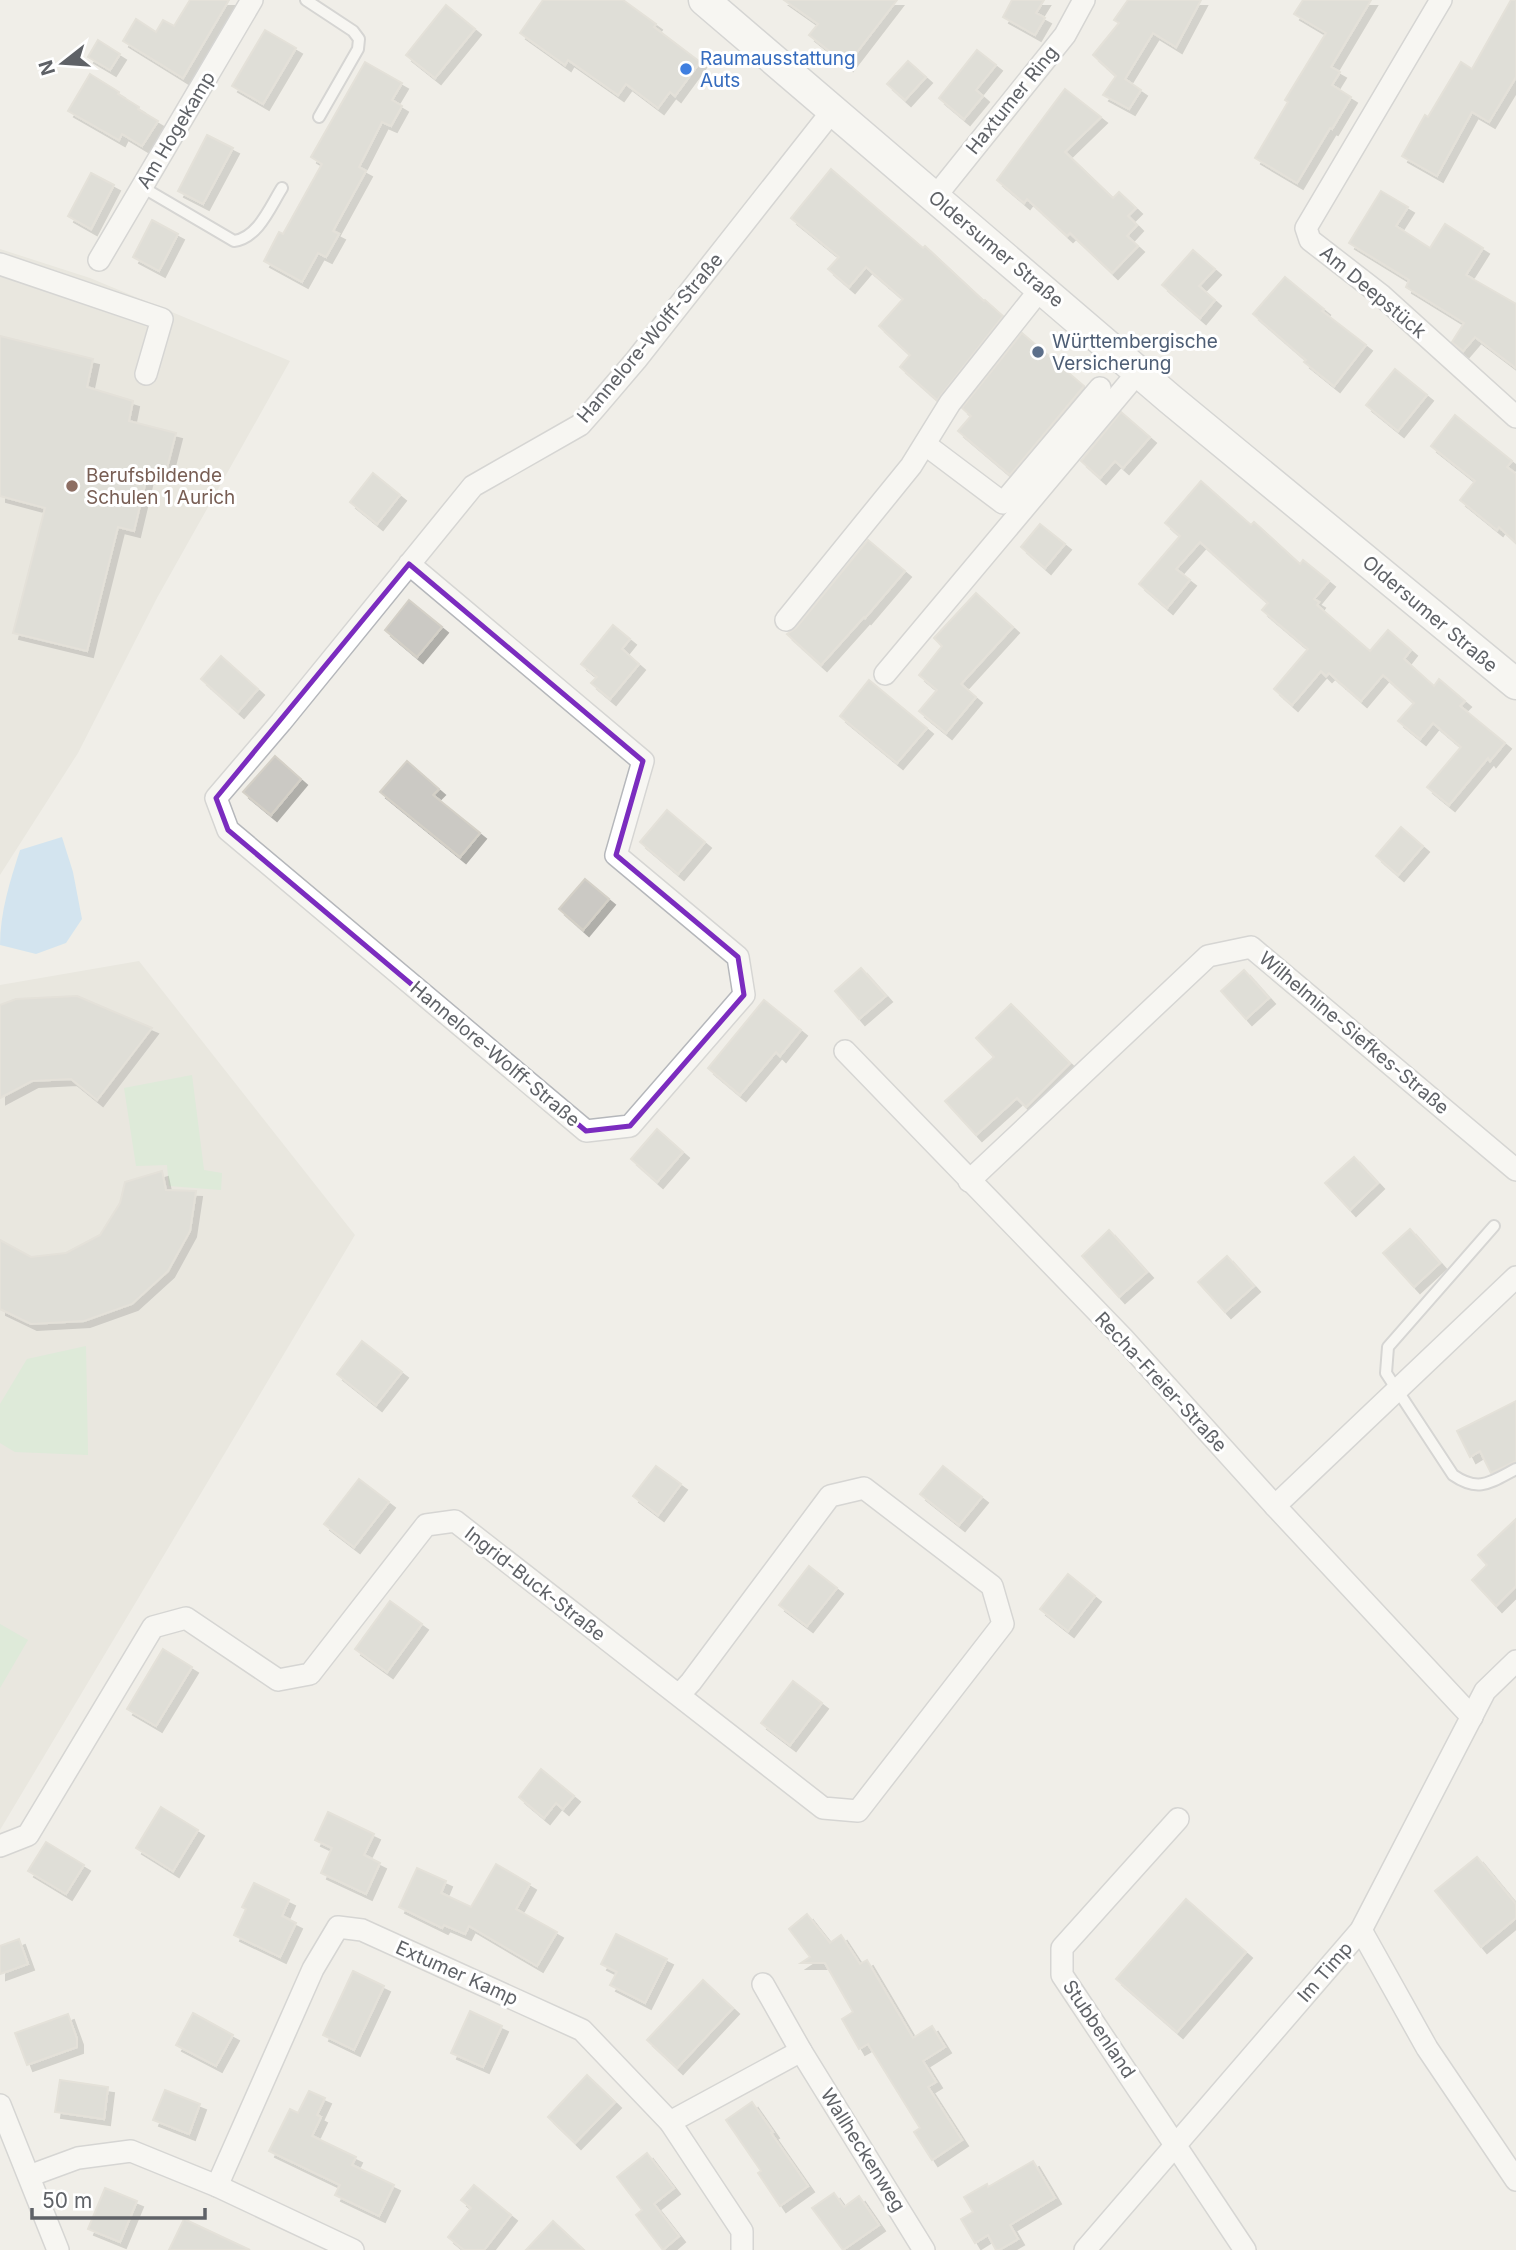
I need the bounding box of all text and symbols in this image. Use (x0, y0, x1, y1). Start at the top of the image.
north arrow (28, 28, 98, 98)
street label: Haxtumer Ring (961, 41, 1063, 159)
place label: Raumausstattung Auts (700, 47, 856, 92)
text: N (34, 58, 60, 78)
marker: Raumausstattung Auts (678, 61, 694, 77)
street label: Am Hogekamp (132, 67, 220, 193)
street label: Oldersumer Straße (924, 186, 1068, 312)
street label: Am Deepstück (1315, 241, 1431, 343)
street label: Hannelore-Wolff-Straße (572, 249, 728, 427)
place label: Württembergische Versicherung (1052, 330, 1218, 375)
marker: Württembergische Versicherung (1030, 344, 1046, 360)
place label: Berufsbildende Schulen 1 Aurich (86, 464, 235, 509)
marker: Berufsbildende Schulen 1 Aurich (64, 478, 80, 494)
street label: Oldersumer Straße (1358, 551, 1502, 677)
street label: Wilhelmine-Siefkes-Straße (1254, 947, 1454, 1119)
street label: Hannelore-Wolff-Straße (406, 976, 584, 1132)
street label: Recha-Freier-Straße (1090, 1307, 1232, 1457)
street label: Ingrid-Buck-Straße (460, 1522, 610, 1646)
street label: Extumer Kamp (392, 1936, 522, 2010)
street label: Im Timp (1293, 1937, 1357, 2007)
street label: Stubbenland (1058, 1976, 1140, 2082)
street label: Wallheckenweg (816, 2084, 910, 2216)
scale bar (32, 2176, 205, 2220)
text: 50 m (42, 2188, 92, 2213)

